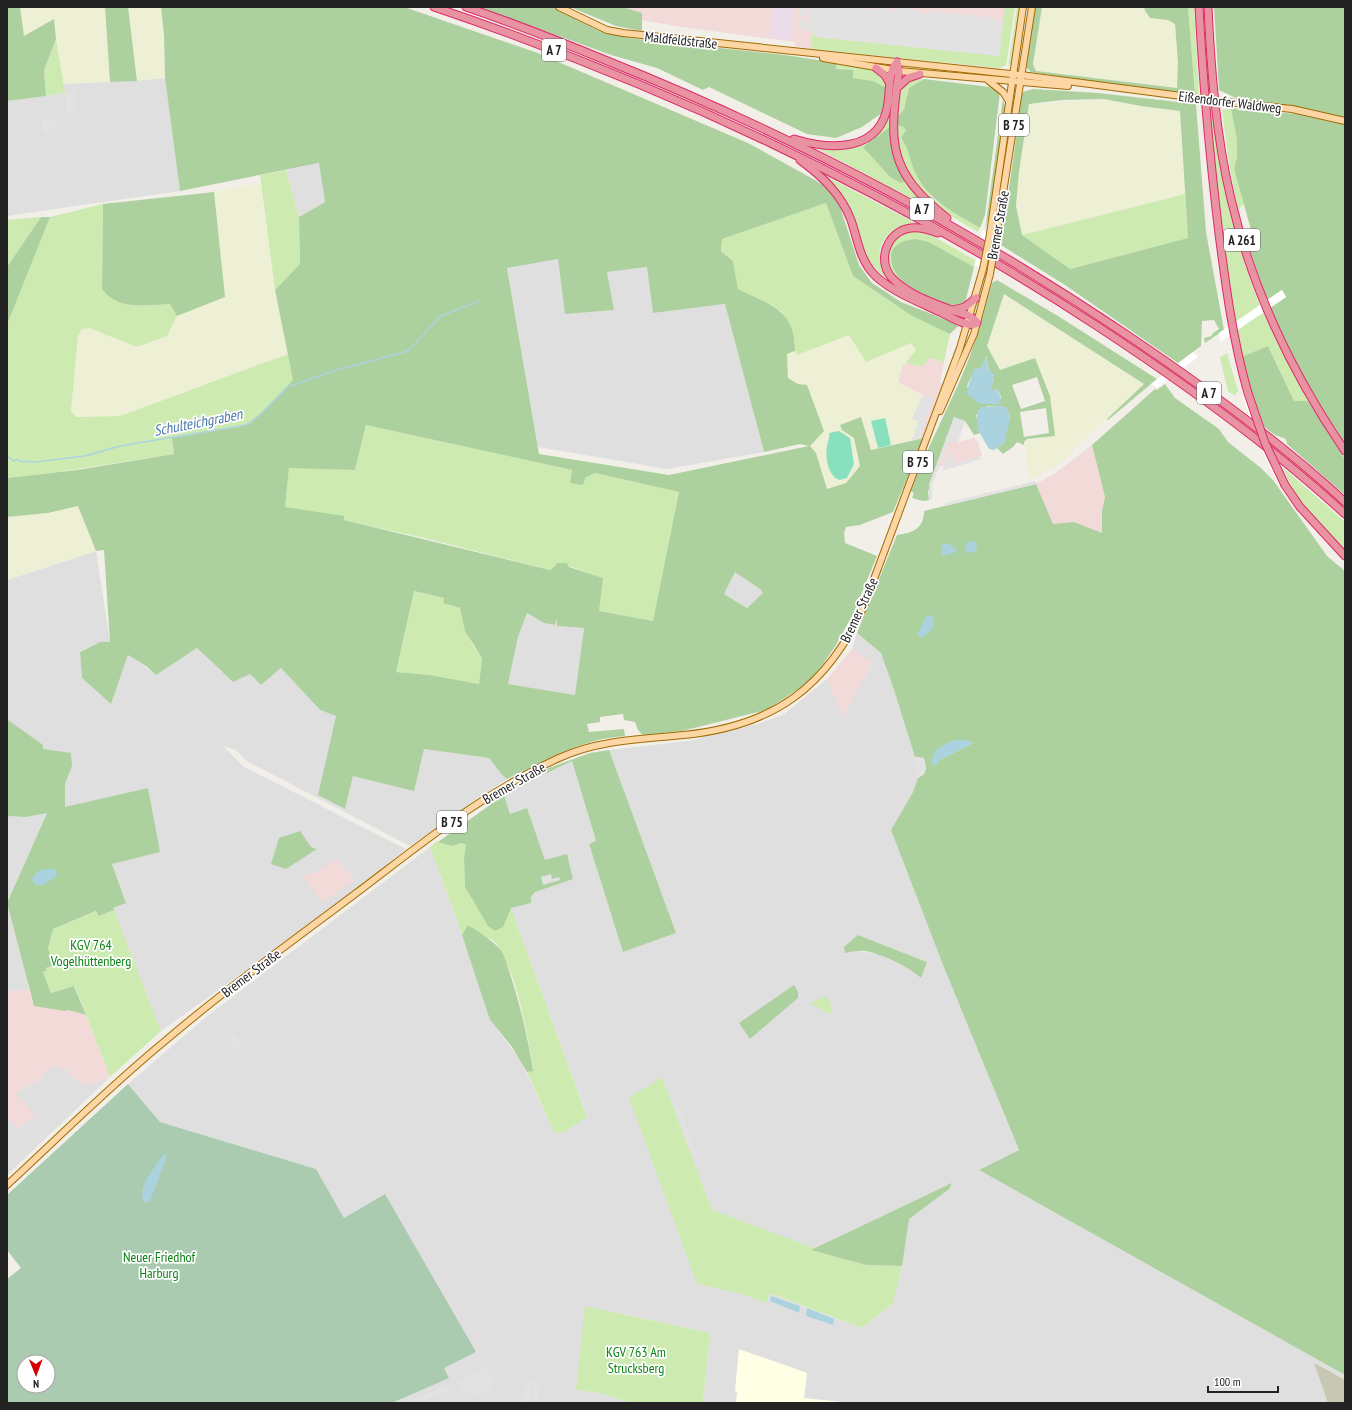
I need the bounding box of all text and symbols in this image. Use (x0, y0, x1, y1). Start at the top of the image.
street label: Maldfeldstraße (644, 27, 718, 53)
road number: A 7 (542, 39, 566, 61)
street label: Eißendorfer Waldweg (1178, 87, 1282, 117)
road number: B 75 (999, 114, 1029, 136)
street label: Bremer Straße (983, 189, 1013, 261)
road number: A 7 (910, 198, 934, 220)
road number: A 261 (1224, 229, 1260, 251)
road number: A 7 (1197, 382, 1221, 404)
water label: Schulteichgraben (152, 404, 245, 440)
road number: B 75 (903, 451, 933, 473)
street label: Bremer Straße (836, 574, 882, 645)
street label: Bremer Straße (479, 758, 549, 808)
road number: B 75 (437, 811, 467, 833)
park label: KGV 764 Vogelhüttenberg (50, 936, 131, 970)
street label: Bremer Straße (218, 945, 284, 1001)
park label: Neuer Friedhof Harburg (123, 1248, 195, 1282)
park label: KGV 763 Am Strucksberg (606, 1343, 666, 1377)
north arrow (16, 1354, 56, 1394)
scale bar (1208, 1368, 1278, 1394)
text: 100 m (1214, 1374, 1241, 1389)
text: N (33, 1377, 39, 1391)

